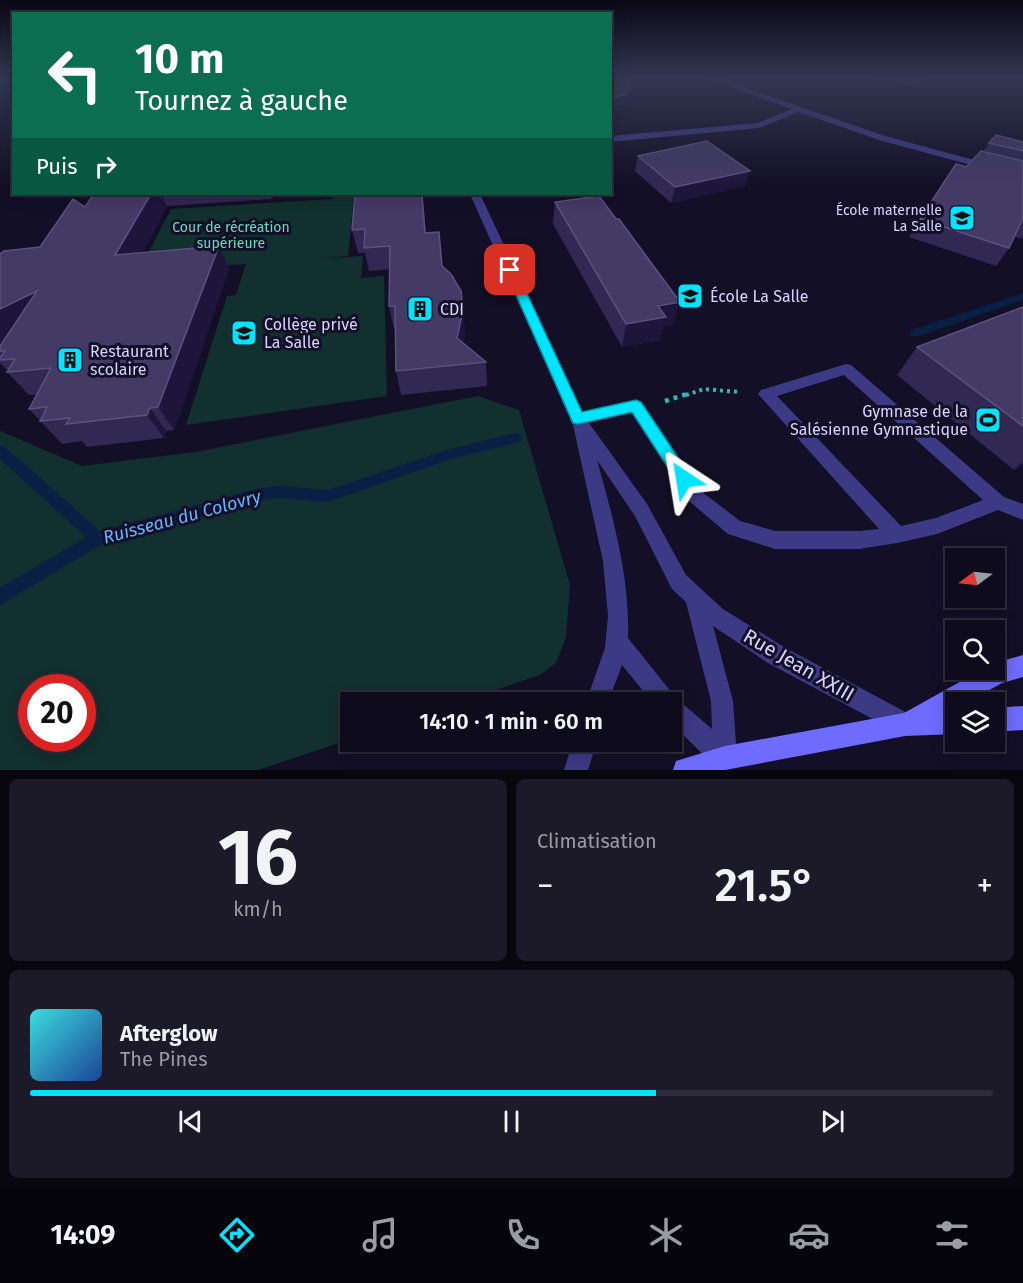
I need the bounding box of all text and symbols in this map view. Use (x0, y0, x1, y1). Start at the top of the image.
text: 10 m (135, 34, 225, 84)
icon: left (36, 36, 114, 114)
text: Tournez à gauche (135, 85, 348, 117)
icon: right (89, 150, 122, 183)
text: Puis (36, 153, 77, 180)
place label: École maternelle La Salle (836, 201, 942, 235)
school or university icon: École maternelle La Salle (947, 203, 977, 233)
park label: Cour de récréation supérieure (172, 219, 290, 252)
pin (484, 244, 535, 295)
icon: arrive (493, 253, 526, 286)
school or university icon: École La Salle (675, 281, 705, 311)
place label: École La Salle (710, 286, 809, 306)
building icon: CDI (405, 294, 435, 324)
place label: CDI (440, 300, 464, 319)
place label: Collège privé La Salle (264, 315, 358, 352)
school or university icon: Collège privé La Salle (229, 318, 259, 348)
place label: Restaurant scolaire (90, 342, 169, 379)
building icon: Restaurant scolaire (55, 345, 85, 375)
place label: Gymnase de la Salésienne Gymnastique (790, 402, 968, 439)
sports icon: Gymnase de la Salésienne Gymnastique (973, 405, 1003, 435)
position arrow (652, 447, 716, 511)
water label: Ruisseau du Colovry (101, 485, 265, 549)
north arrow (945, 548, 1005, 608)
map controls (945, 548, 1005, 752)
button: search (945, 620, 1005, 680)
street label: Rue Jean XXIII (739, 624, 859, 706)
speed limit sign: 20 (18, 674, 96, 752)
button: layers (945, 692, 1005, 752)
text: 14:10 · 1 min · 60 m (419, 708, 603, 735)
text: 16 (218, 811, 298, 905)
text: Climatisation (537, 829, 657, 853)
text: 21.5° (715, 859, 815, 913)
text: − (537, 866, 554, 906)
text: + (977, 866, 993, 906)
text: km/h (233, 897, 283, 921)
text: Afterglow (120, 1020, 217, 1047)
text: The Pines (120, 1047, 207, 1071)
icon: previous (174, 1105, 207, 1138)
icon: pause (495, 1105, 528, 1138)
icon: next (816, 1105, 849, 1138)
icon: directions (216, 1214, 258, 1256)
icon: music (359, 1214, 401, 1256)
icon: phone (502, 1214, 544, 1256)
icon: climate (645, 1214, 687, 1256)
icon: car (788, 1214, 830, 1256)
icon: filters (931, 1214, 973, 1256)
text: 14:09 (50, 1219, 115, 1251)

